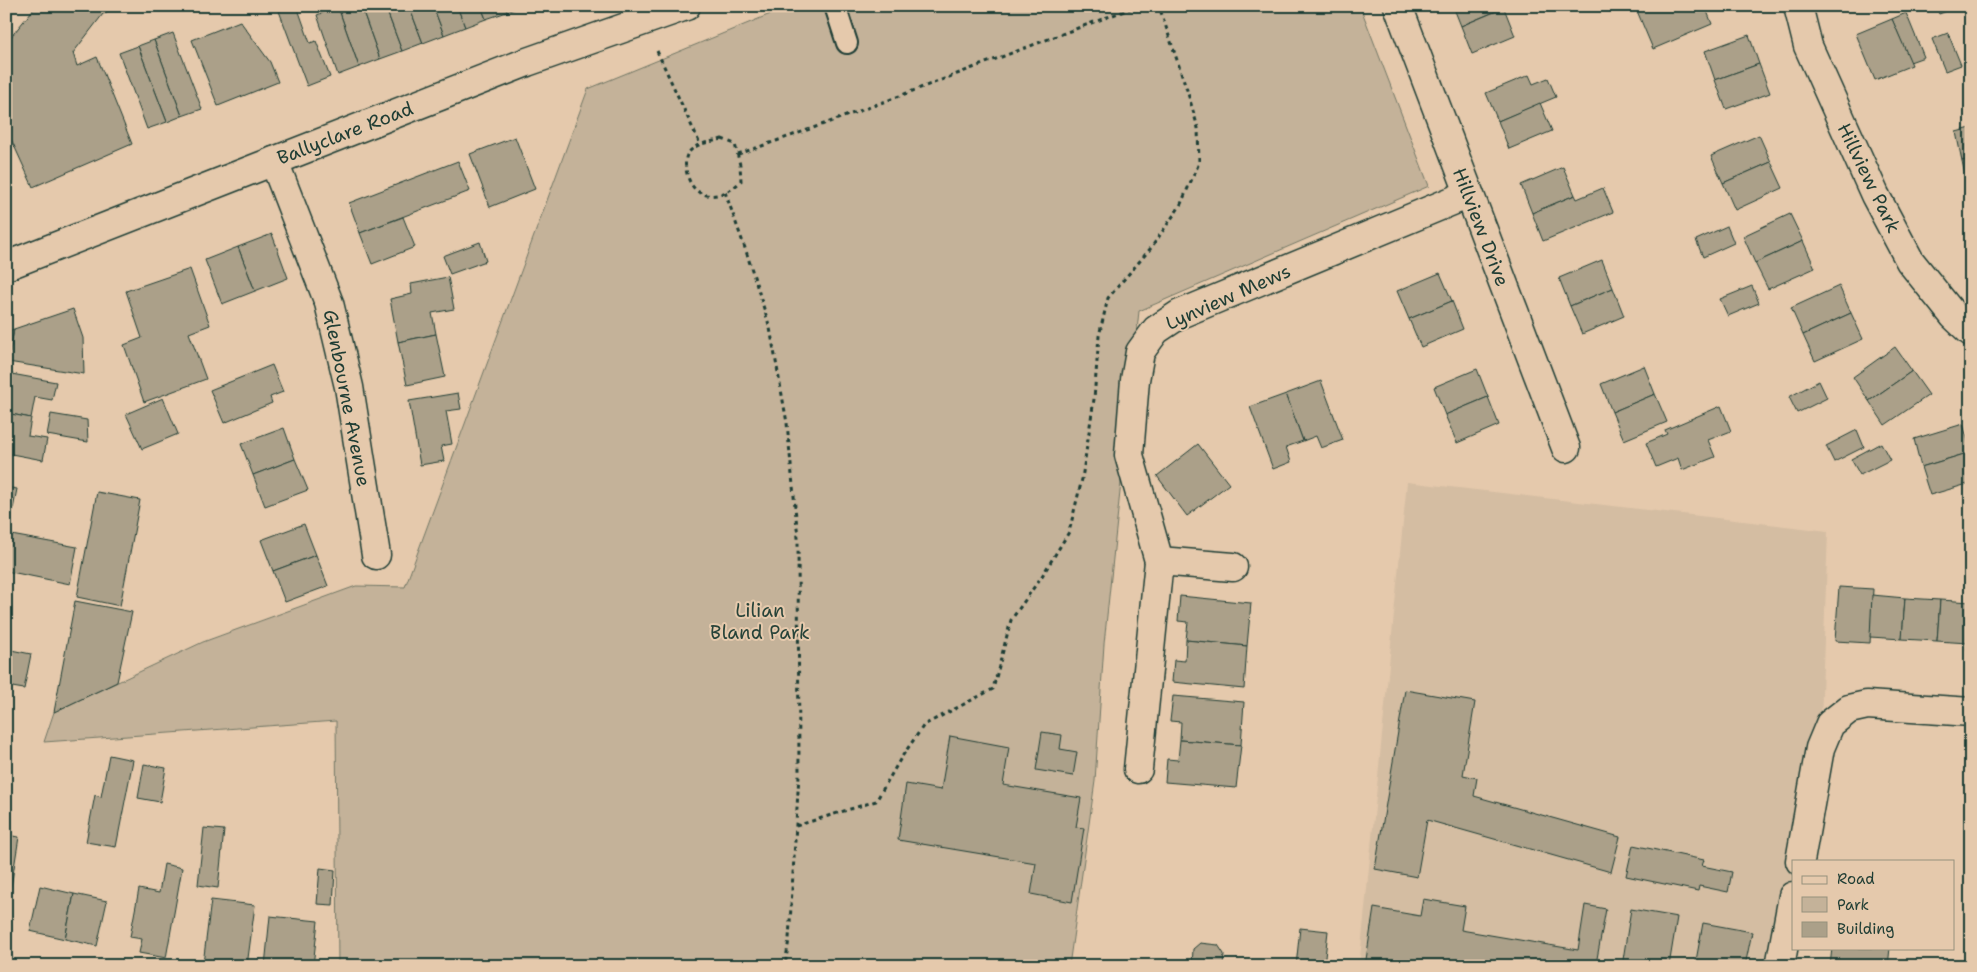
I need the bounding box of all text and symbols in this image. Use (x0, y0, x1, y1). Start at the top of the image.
street label: Ballyclare Road (273, 96, 417, 170)
street label: Hillview Park (1832, 119, 1906, 237)
street label: Hillview Drive (1447, 164, 1515, 290)
street label: Lynview Mews (1161, 258, 1295, 336)
street label: Glenbourne Avenue (318, 307, 376, 489)
park label: Lilian Bland Park (710, 598, 810, 645)
legend (1792, 860, 1954, 950)
text: Road (1837, 869, 1875, 889)
text: Park (1837, 895, 1869, 915)
text: Building (1837, 919, 1894, 939)

